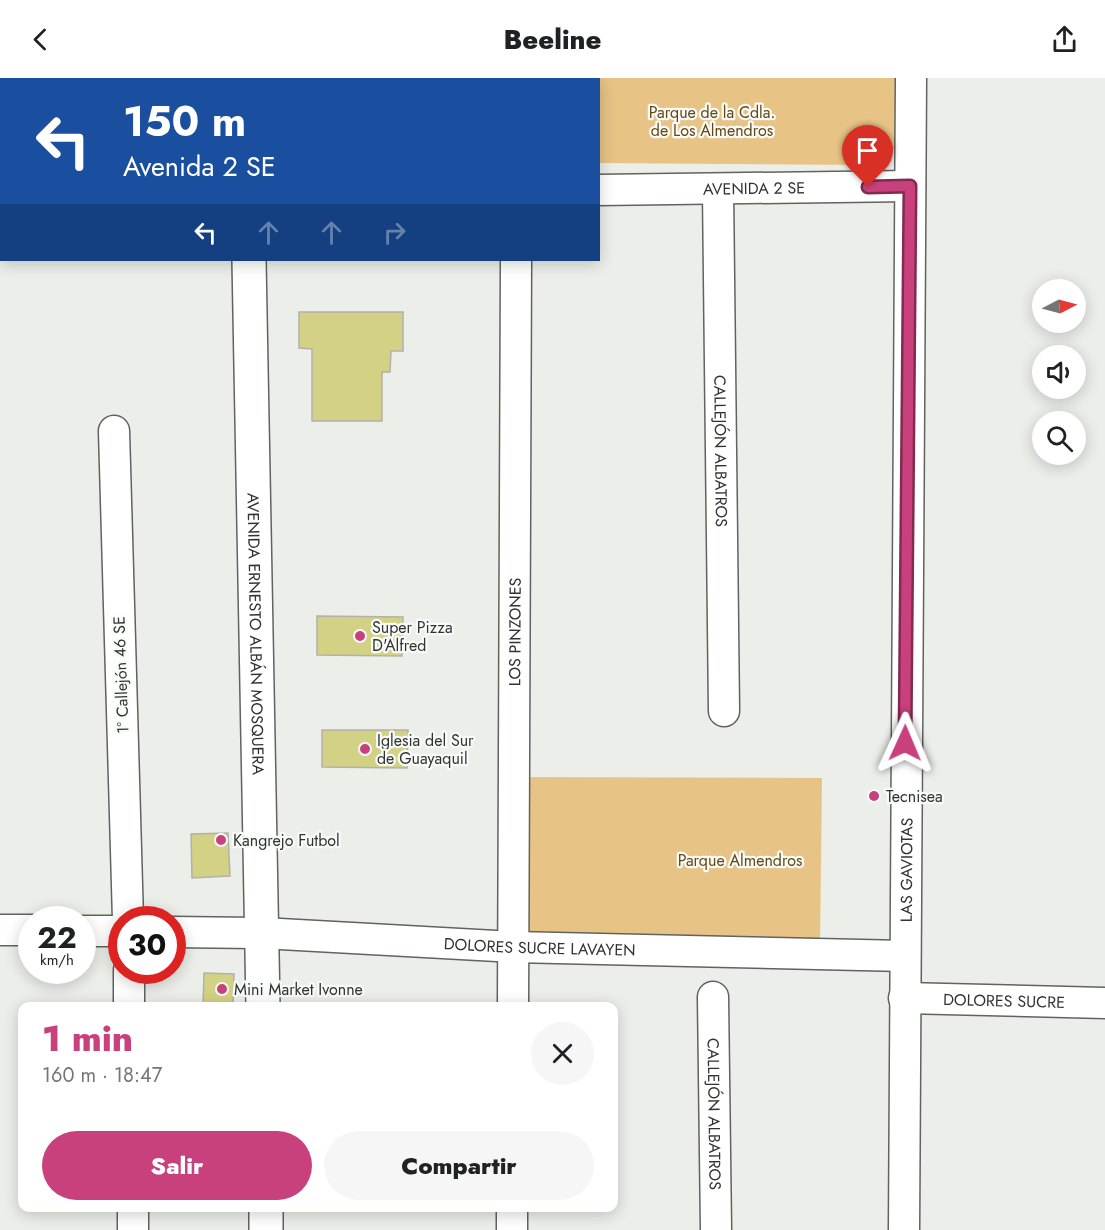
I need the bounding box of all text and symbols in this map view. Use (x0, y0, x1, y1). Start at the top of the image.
text: Beeline (504, 20, 601, 59)
icon: back (24, 23, 57, 56)
icon: share (1048, 23, 1081, 56)
text: 150 m (123, 91, 246, 152)
park label: Parque de la Cdla. de Los Almendros (649, 101, 775, 142)
icon: left (24, 102, 102, 180)
pin (842, 125, 893, 187)
icon: arrive (851, 134, 884, 167)
text: Avenida 2 SE (123, 147, 276, 186)
street label: AVENIDA 2 SE (703, 176, 805, 200)
icon: left (189, 216, 222, 249)
icon: ahead (252, 216, 285, 249)
icon: ahead (315, 216, 348, 249)
icon: right (378, 216, 411, 249)
north arrow (1032, 279, 1086, 333)
map controls (1032, 279, 1086, 465)
button: sound (1032, 345, 1086, 399)
street label: CALLEJÓN ALBATROS (709, 375, 733, 527)
button: search (1032, 411, 1086, 465)
street label: AVENIDA ERNESTO ALBÁN MOSQUERA (242, 493, 270, 776)
street label: LOS PINZONES (503, 577, 526, 686)
street label: 1º Callejón 46 SE (107, 616, 135, 734)
place label: Super Pizza D'Alfred (372, 616, 453, 657)
marker: Super Pizza D'Alfred (353, 629, 367, 643)
position arrow (873, 711, 937, 775)
place label: Iglesia del Sur de Guayaquil (377, 729, 474, 770)
marker: Iglesia del Sur de Guayaquil (358, 742, 372, 756)
place label: Tecnisea (886, 785, 943, 808)
marker: Tecnisea (867, 789, 881, 803)
street label: LAS GAVIOTAS (894, 817, 918, 922)
place label: Kangrejo Futbol (233, 829, 340, 852)
marker: Kangrejo Futbol (214, 833, 228, 847)
park label: Parque Almendros (678, 849, 802, 872)
speed limit sign: 30 (108, 906, 186, 984)
text: 22 (37, 916, 77, 959)
street label: DOLORES SUCRE LAVAYEN (443, 932, 636, 961)
text: km/h (40, 949, 74, 971)
place label: Mini Market Ivonne (234, 978, 363, 1001)
marker: Mini Market Ivonne (215, 982, 229, 996)
street label: DOLORES SUCRE (943, 987, 1065, 1013)
text: 1 min (42, 1012, 133, 1064)
button: close (531, 1022, 594, 1085)
street label: CALLEJÓN ALBATROS (702, 1038, 727, 1190)
text: 160 m · 18:47 (42, 1061, 162, 1090)
button: Salir (42, 1131, 312, 1200)
button: Compartir (324, 1131, 594, 1200)

